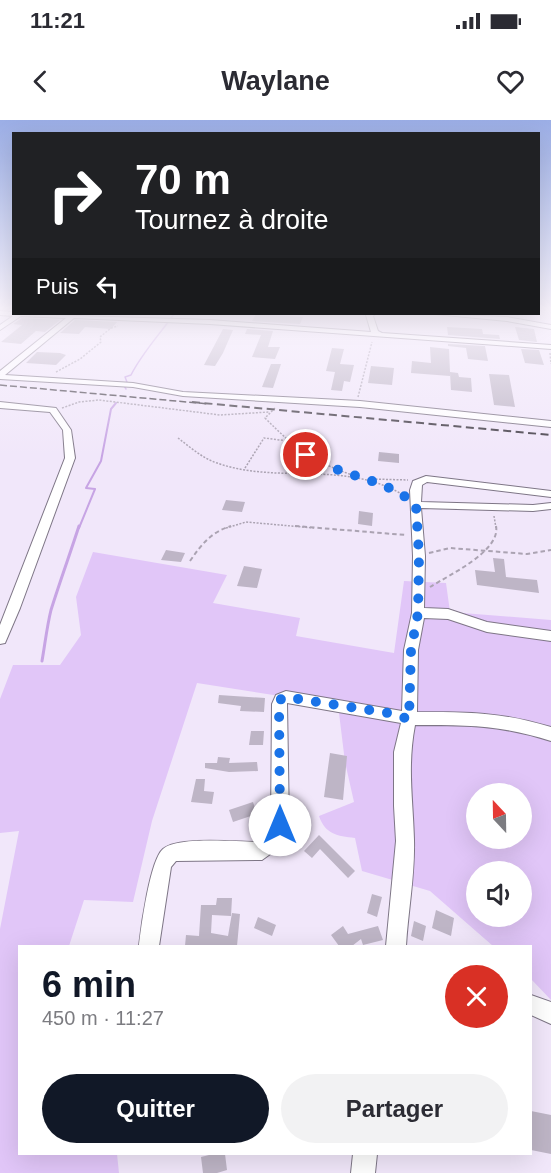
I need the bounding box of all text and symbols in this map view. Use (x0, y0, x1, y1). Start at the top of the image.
text: 11:21 (30, 8, 85, 33)
icon: back (24, 65, 57, 98)
icon: heart (494, 65, 527, 98)
text: Waylane (221, 66, 330, 96)
icon: right (36, 156, 114, 234)
text: 70 m (135, 156, 231, 203)
text: Tournez à droite (135, 205, 329, 235)
icon: left (91, 270, 124, 303)
text: Puis (36, 274, 79, 299)
pin (280, 429, 331, 480)
icon: arrive (289, 438, 322, 471)
north arrow (466, 783, 532, 849)
map controls (466, 783, 532, 927)
position arrow (248, 793, 312, 857)
button: sound (466, 861, 532, 927)
text: 6 min (42, 964, 136, 1005)
button: close (445, 965, 508, 1028)
text: 450 m · 11:27 (42, 1007, 164, 1029)
button: Quitter (42, 1074, 269, 1143)
button: Partager (281, 1074, 508, 1143)

